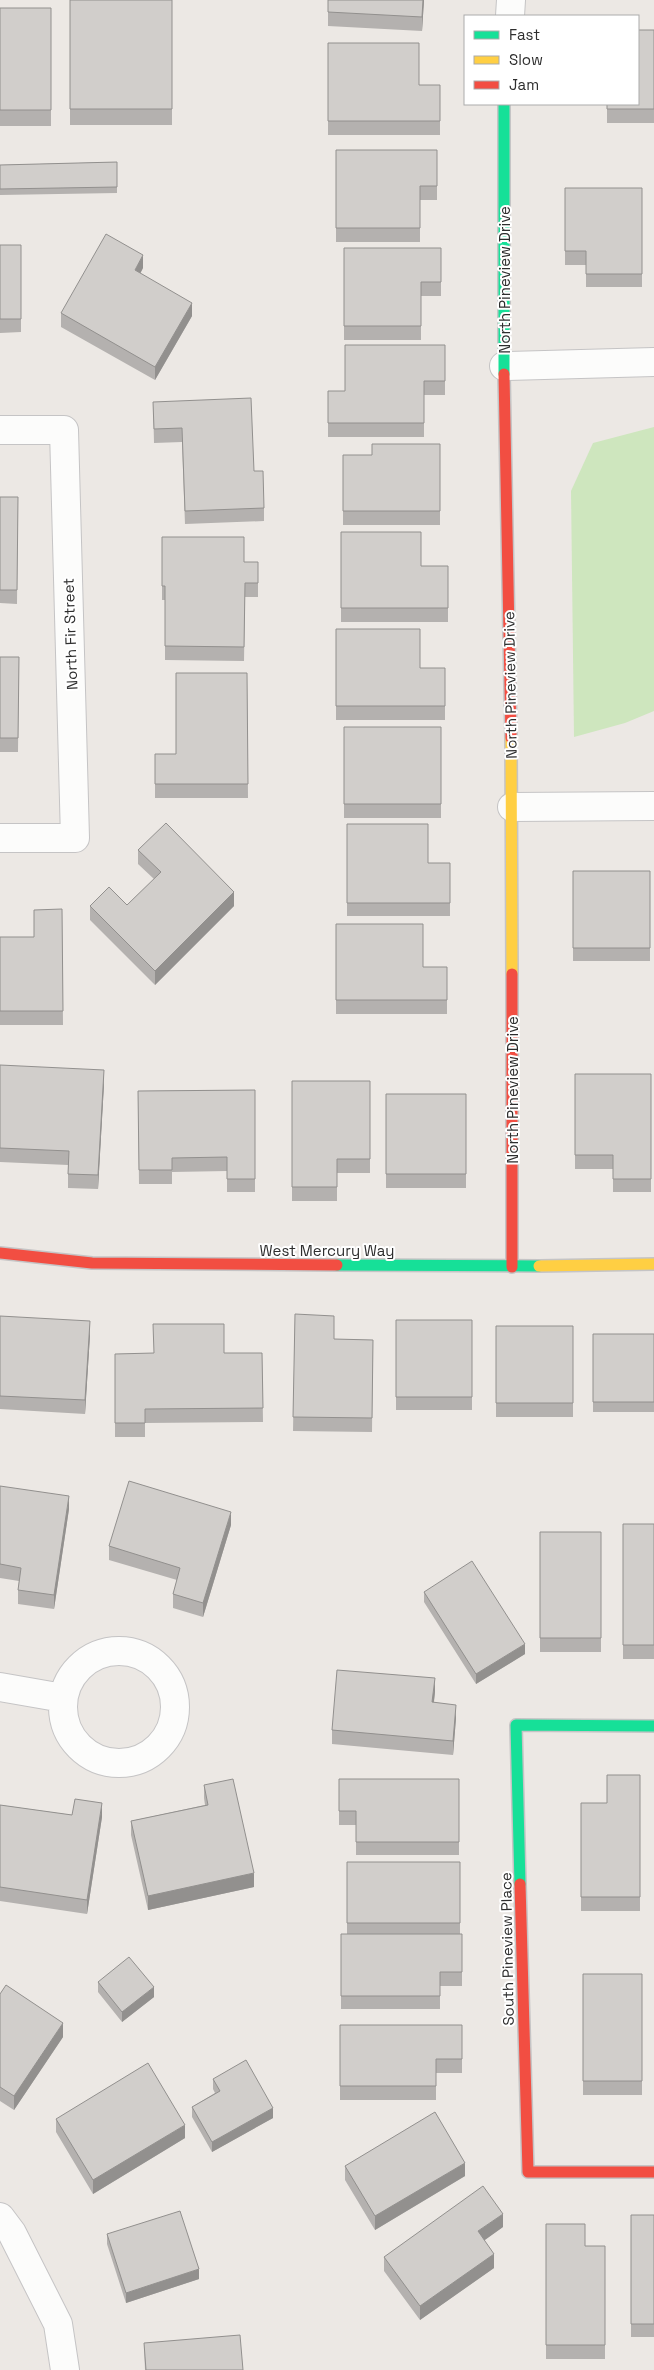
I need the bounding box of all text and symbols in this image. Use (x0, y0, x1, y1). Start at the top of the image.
legend (464, 15, 639, 105)
text: Fast (509, 25, 540, 44)
text: Slow (509, 50, 543, 69)
text: Jam (509, 75, 539, 94)
street label: North Pineview Drive (495, 206, 514, 354)
street label: North Fir Street (59, 578, 81, 690)
street label: North Pineview Drive (499, 611, 521, 759)
street label: North Pineview Drive (503, 1016, 522, 1164)
street label: West Mercury Way (260, 1241, 394, 1260)
street label: South Pineview Place (496, 1872, 518, 2026)

